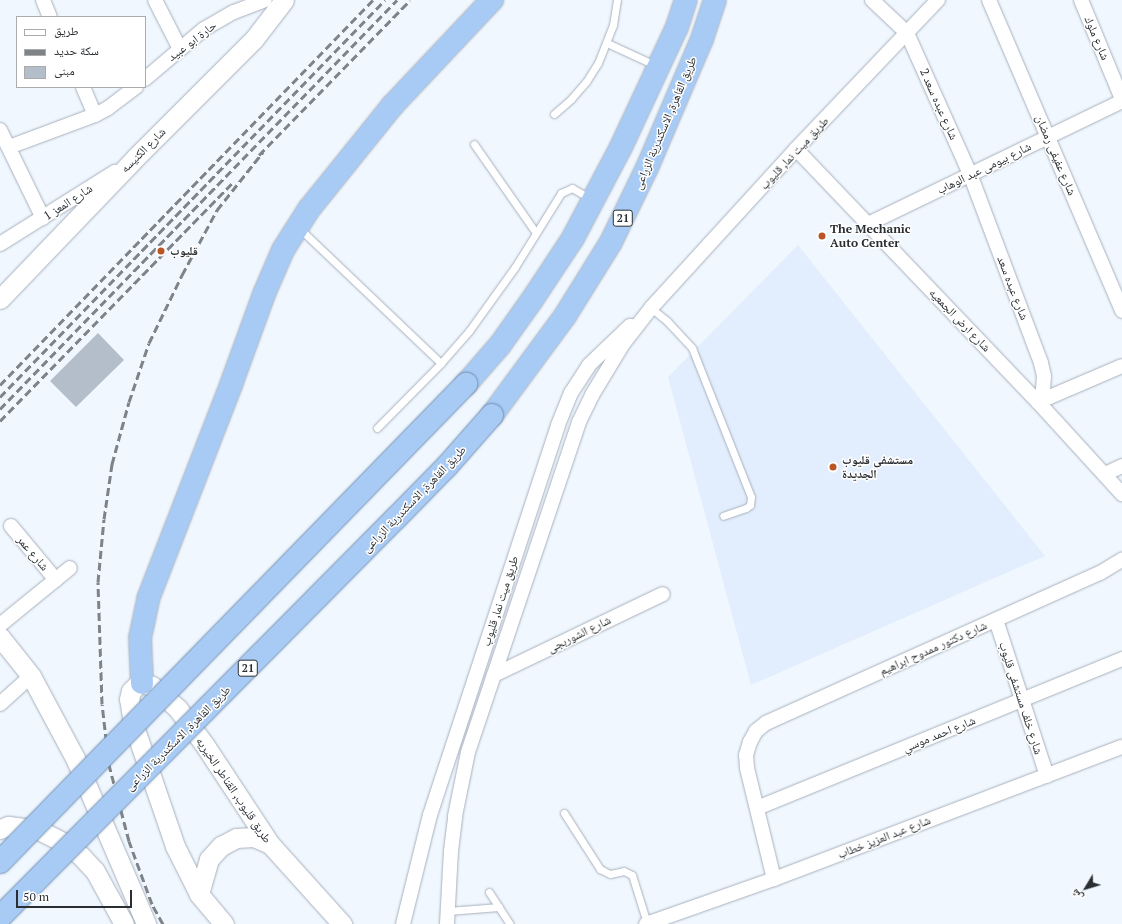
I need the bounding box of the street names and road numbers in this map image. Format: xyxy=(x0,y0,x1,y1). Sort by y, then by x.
street label: شارع ملوك xyxy=(1081,14,1113,62)
street label: حارة ابو عبيد xyxy=(165,18,219,64)
street label: طريق القاهرة, الاسكندرية الزراعى xyxy=(630,54,700,192)
street label: شارع عبده سعد 2 xyxy=(917,66,961,142)
street label: طريق ميت نما, قليوب xyxy=(756,113,832,193)
street label: شارع عفيفى رمضان xyxy=(1033,113,1079,197)
street label: شارع الكنيسه xyxy=(117,124,169,176)
street label: شارع بيومى عبد الوهاب xyxy=(934,139,1034,197)
street label: شارع المعز 1 xyxy=(41,181,95,223)
road number: 21 xyxy=(612,209,634,227)
street label: شارع عبده سعد xyxy=(994,254,1032,322)
street label: شارع ارض الجمعيه xyxy=(926,285,994,355)
street label: طريق القاهرة, الاسكندرية الزراعى xyxy=(359,442,469,556)
street label: شارع عمر xyxy=(14,532,52,574)
street label: طريق ميت نما, قليوب xyxy=(479,554,521,648)
street label: شارع الشوربجى xyxy=(545,612,613,656)
street label: شارع دكتور ممدوح ابراهيم xyxy=(877,618,989,678)
street label: شارع خلف مستشفى قليوب xyxy=(996,640,1046,756)
road number: 21 xyxy=(237,659,259,677)
street label: طريق القاهرة, الاسكندرية الزراعى xyxy=(122,682,234,794)
street label: شارع احمد موسي xyxy=(901,713,977,755)
street label: طريق قليوب, القناطر الخيريه xyxy=(193,734,275,846)
street label: شارع عبد العزيز خطاب xyxy=(835,813,933,861)

